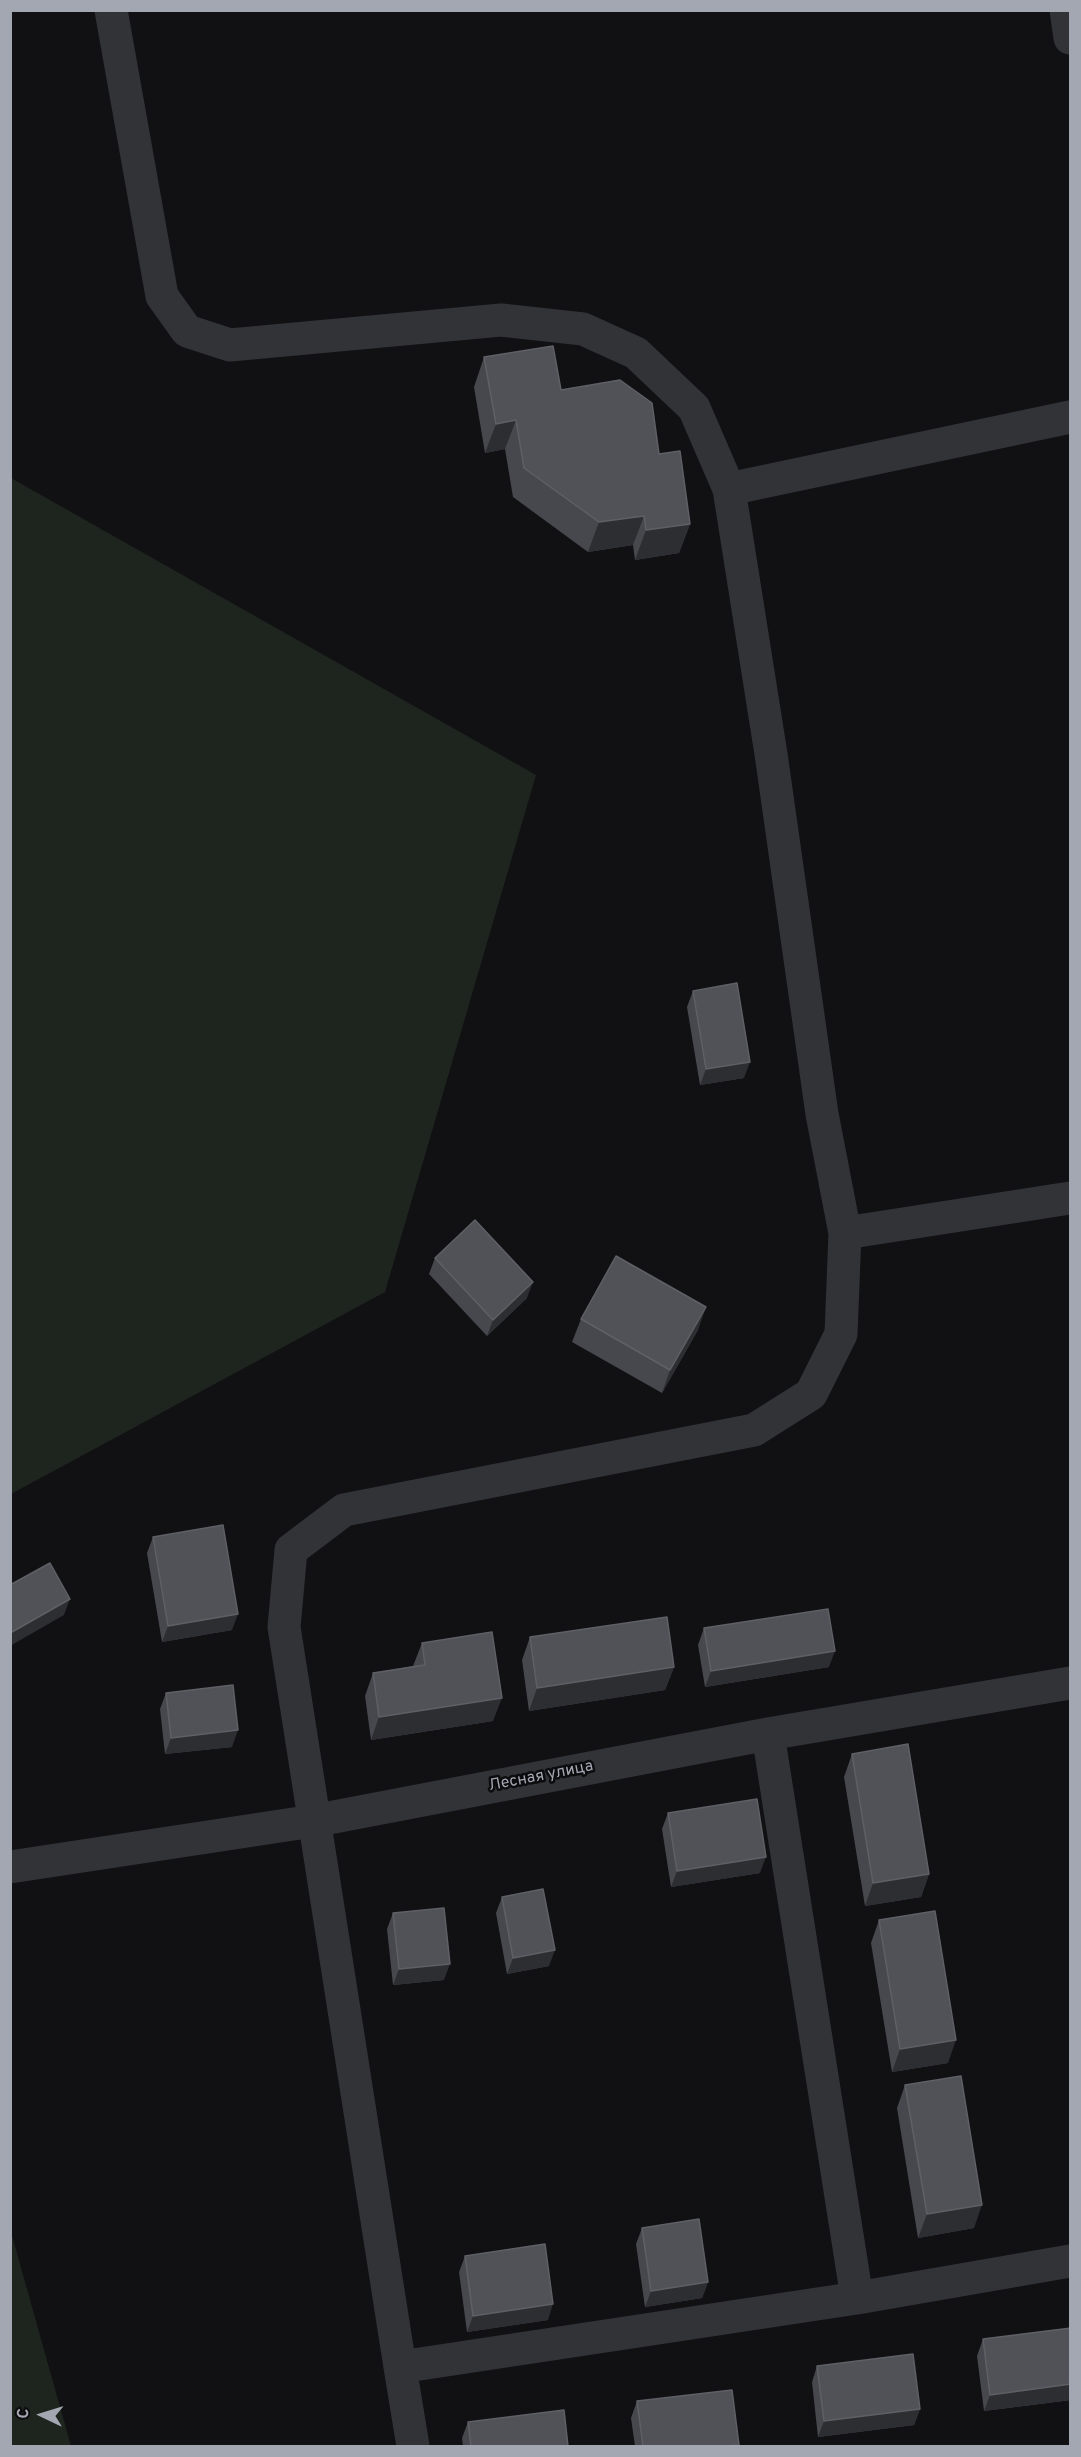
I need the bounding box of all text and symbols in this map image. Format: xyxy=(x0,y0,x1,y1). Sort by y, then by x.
street label: Лесная улица xyxy=(487,1757,595,1797)
north arrow xyxy=(12,2385,72,2445)
text: С xyxy=(14,2408,34,2420)

